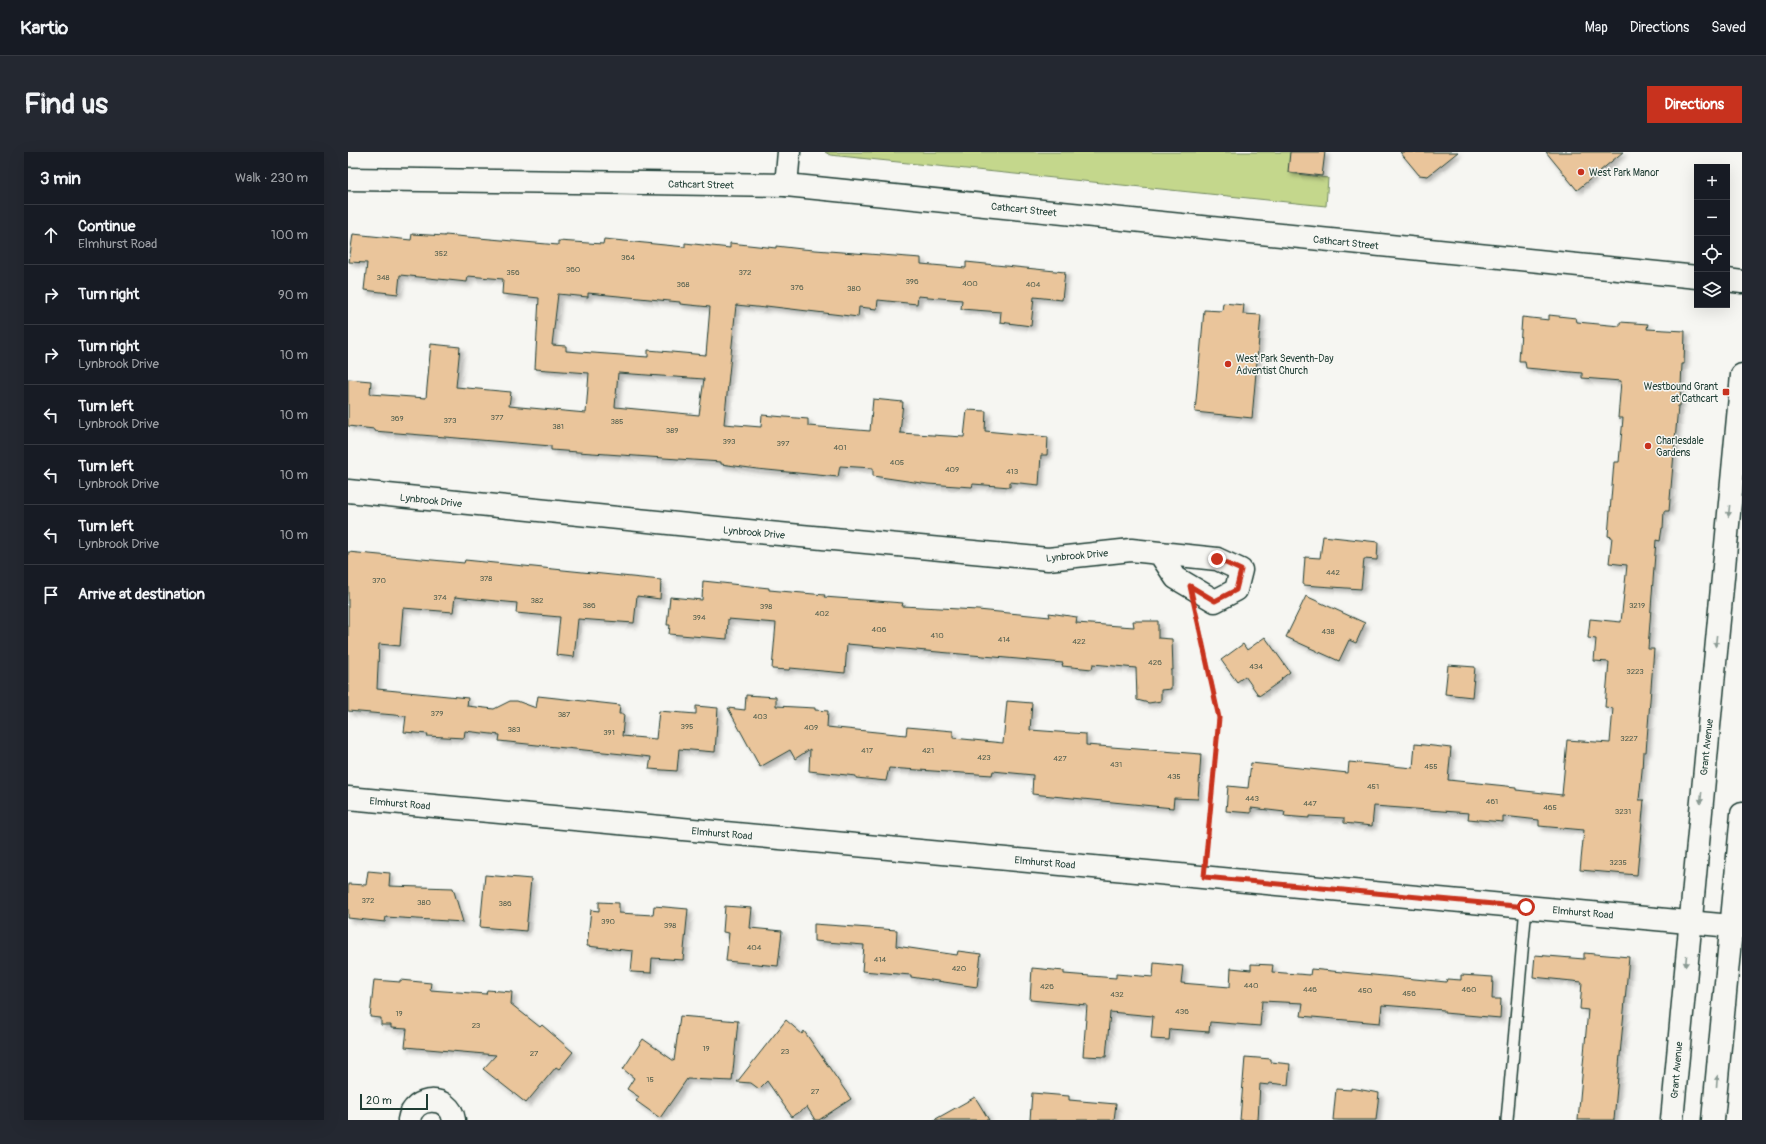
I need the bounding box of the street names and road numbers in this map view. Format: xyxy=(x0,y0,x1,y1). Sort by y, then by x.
street label: Cathcart Street xyxy=(668,178,735,192)
street label: Cathcart Street xyxy=(991,201,1058,220)
street label: Cathcart Street xyxy=(1313,234,1380,253)
street label: Lynbrook Drive xyxy=(399,492,463,510)
street label: Lynbrook Drive xyxy=(722,524,786,542)
street label: Lynbrook Drive xyxy=(1046,547,1109,565)
street label: Grant Avenue xyxy=(1698,718,1716,776)
street label: Elmhurst Road xyxy=(369,795,431,813)
street label: Elmhurst Road xyxy=(691,825,753,843)
street label: Elmhurst Road xyxy=(1014,854,1076,872)
street label: Elmhurst Road xyxy=(1552,904,1614,922)
street label: Grant Avenue xyxy=(1669,1041,1685,1099)

